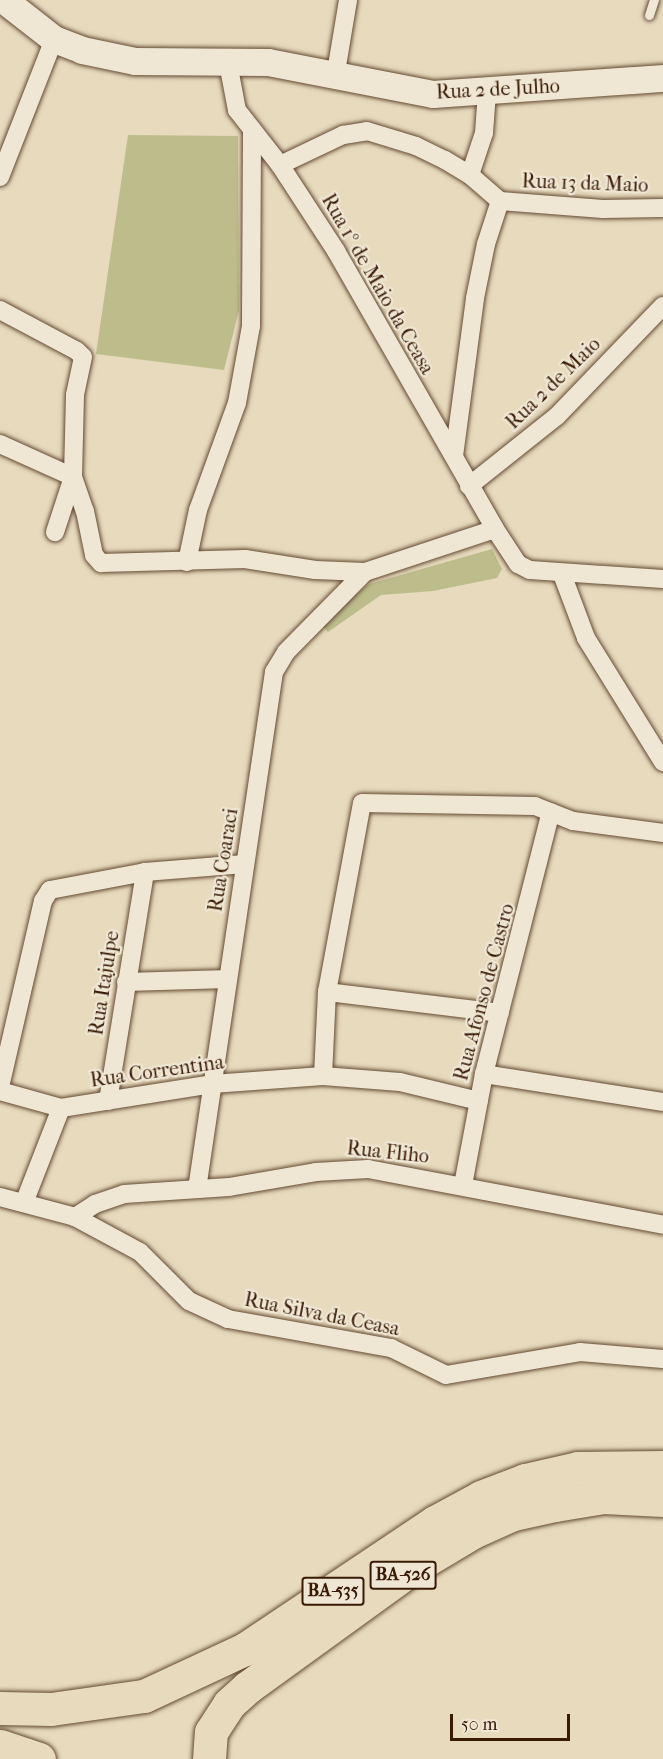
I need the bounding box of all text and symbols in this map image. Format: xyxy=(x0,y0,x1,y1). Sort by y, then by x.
street label: Rua 2 de Julho xyxy=(435,74,561,104)
street label: Rua 13 da Maio xyxy=(521,169,649,197)
street label: Rua 1º de Maio da Ceasa xyxy=(317,190,439,378)
street label: Rua 2 de Maio xyxy=(501,332,605,434)
street label: Rua Coaraci xyxy=(203,807,243,913)
street label: Rua Afonso de Castro xyxy=(449,901,519,1083)
street label: Rua Itajulpe xyxy=(84,929,124,1037)
street label: Rua Correntina xyxy=(89,1050,225,1092)
street label: Rua Fliho xyxy=(346,1136,430,1168)
street label: Rua Silva da Ceasa xyxy=(242,1287,402,1341)
road number: BA-526 xyxy=(368,1560,438,1590)
road number: BA-535 xyxy=(302,1576,364,1606)
scale bar xyxy=(453,1702,573,1740)
text: 50 m xyxy=(461,1714,497,1735)

